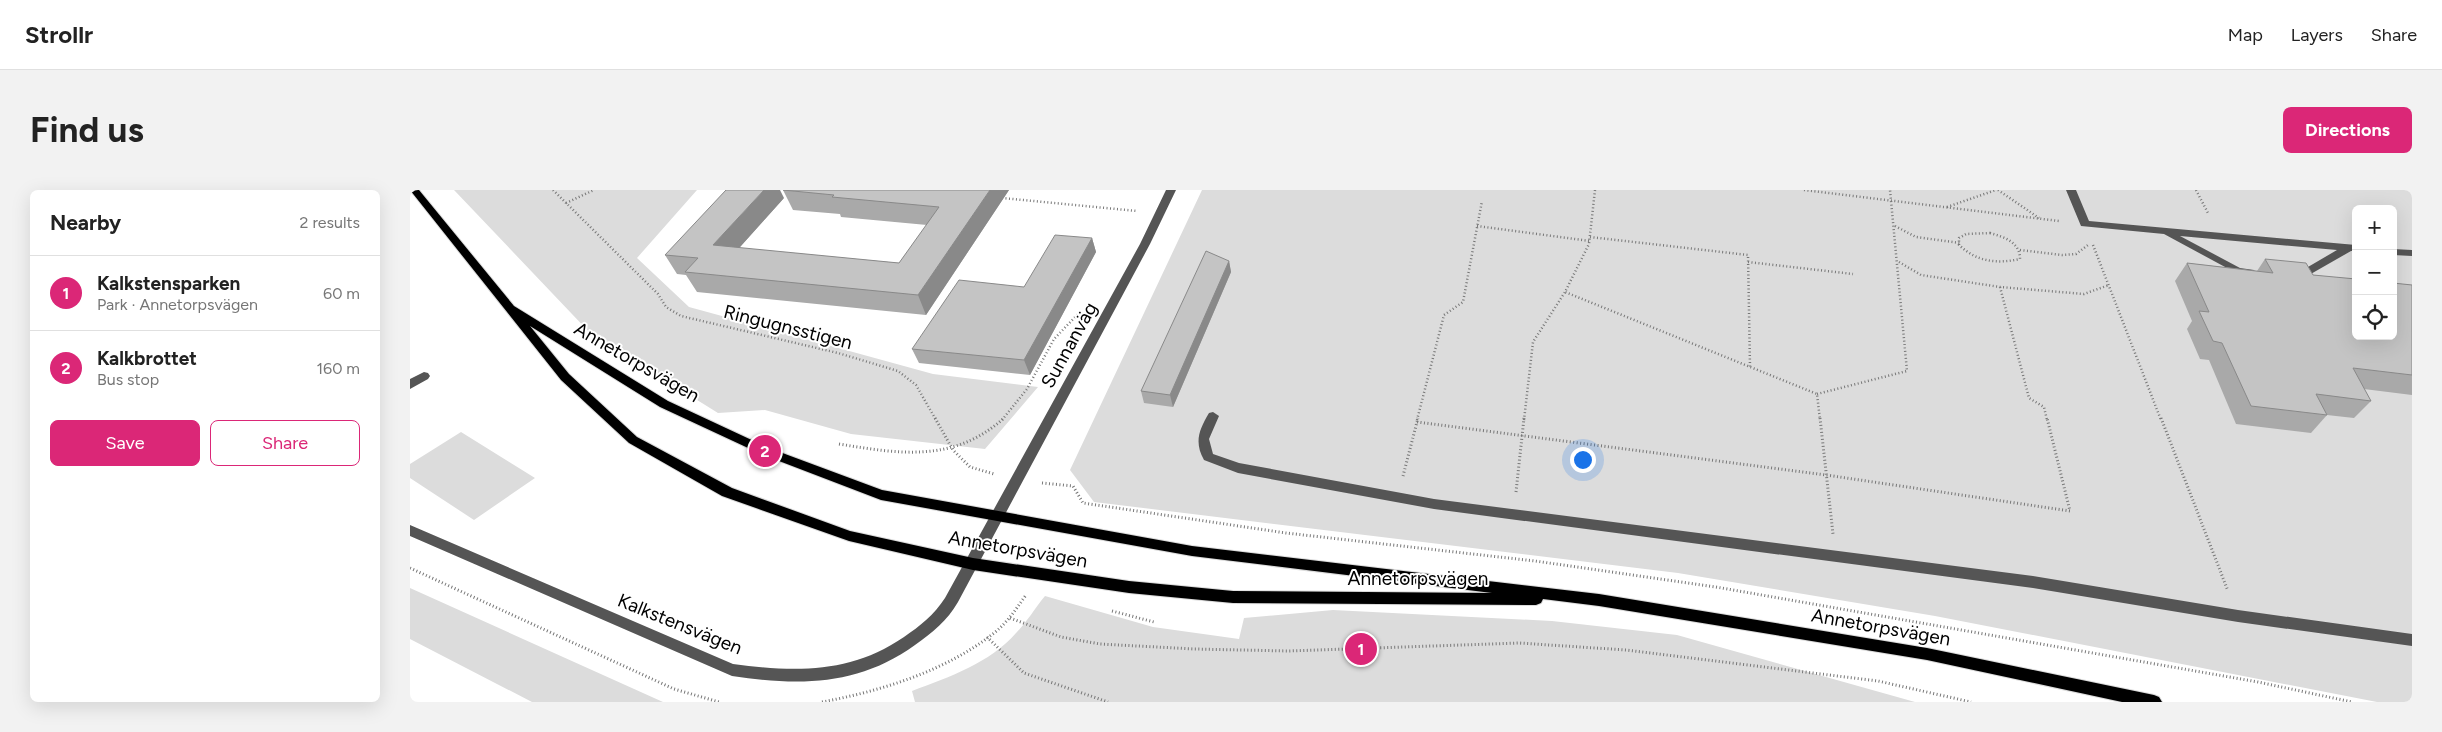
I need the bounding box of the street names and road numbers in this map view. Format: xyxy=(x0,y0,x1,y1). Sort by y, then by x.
street label: Sunnanväg xyxy=(1036,298,1102,392)
street label: Ringugnsstigen xyxy=(721,300,855,354)
street label: Annetorpsvägen xyxy=(570,317,704,407)
street label: Annetorpsvägen xyxy=(947,525,1089,573)
street label: Annetorpsvägen xyxy=(1348,567,1488,590)
street label: Kalkstensvägen xyxy=(614,589,746,659)
street label: Annetorpsvägen xyxy=(1810,603,1952,651)

